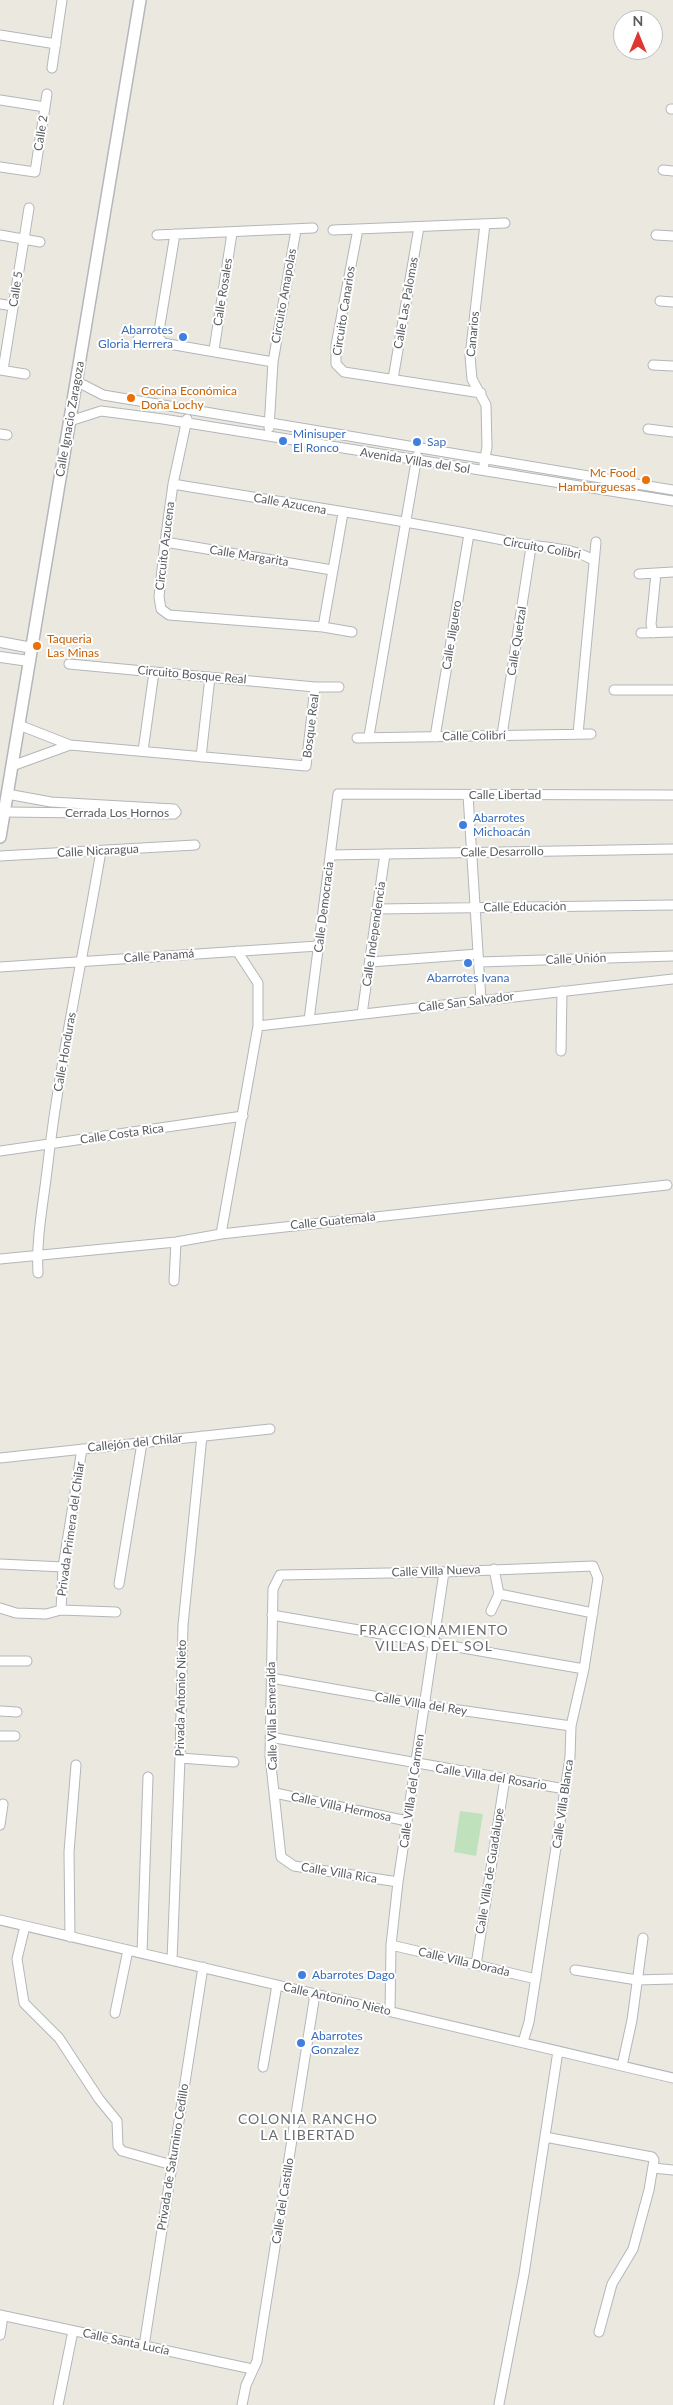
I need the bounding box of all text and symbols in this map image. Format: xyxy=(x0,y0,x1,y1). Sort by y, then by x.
north arrow xyxy=(613,10,663,60)
text: N xyxy=(633,12,643,29)
street label: Calle 2 xyxy=(31,114,51,152)
street label: Circuito Amapolas xyxy=(269,248,299,344)
street label: Calle Las Palomas xyxy=(391,256,421,350)
street label: Calle Rosales xyxy=(211,257,235,327)
street label: Circuito Canarios xyxy=(330,265,358,357)
street label: Calle 5 xyxy=(6,270,26,308)
street label: Canarios xyxy=(464,311,482,357)
place label: Abarrotes Gloria Herrera xyxy=(98,323,173,351)
marker: Abarrotes Gloria Herrera xyxy=(177,331,189,343)
street label: Calle Ignacio Zaragoza xyxy=(53,360,87,478)
place label: Cocina Económica Doña Lochy xyxy=(141,384,237,412)
marker: Cocina Económica Doña Lochy xyxy=(125,392,137,404)
place label: Minisuper El Ronco xyxy=(293,427,346,455)
marker: Minisuper El Ronco xyxy=(277,435,289,447)
place label: Sap xyxy=(427,435,446,449)
marker: Sap xyxy=(411,436,423,448)
street label: Avenida Villas del Sol xyxy=(359,445,471,477)
place label: Mc Food Hamburguesas xyxy=(558,466,636,494)
marker: Mc Food Hamburguesas xyxy=(640,474,652,486)
street label: Calle Azucena xyxy=(252,490,328,518)
street label: Circuito Azucena xyxy=(152,501,178,591)
street label: Circuito Colibri xyxy=(502,534,582,562)
street label: Calle Margarita xyxy=(208,543,290,569)
street label: Calle Jilguero xyxy=(439,599,465,671)
street label: Calle Quetzal xyxy=(504,605,530,677)
place label: Taqueria Las Minas xyxy=(47,632,99,660)
marker: Taqueria Las Minas xyxy=(31,640,43,652)
street label: Circuito Bosque Real xyxy=(137,663,247,687)
street label: Bosque Real xyxy=(300,693,322,759)
street label: Calle Colibrí xyxy=(442,728,506,744)
street label: Calle Libertad xyxy=(469,788,541,802)
street label: Cerrada Los Hornos xyxy=(65,806,169,820)
place label: Abarrotes Michoacán xyxy=(473,811,531,839)
marker: Abarrotes Michoacán xyxy=(457,819,469,831)
street label: Calle Nicaragua xyxy=(57,842,139,860)
street label: Calle Desarrollo xyxy=(460,844,544,860)
street label: Calle Democracia xyxy=(311,861,337,953)
street label: Calle Independencia xyxy=(359,880,389,988)
street label: Calle Educación xyxy=(483,899,567,915)
street label: Calle Panamá xyxy=(123,946,195,966)
street label: Calle Unión xyxy=(545,951,607,967)
marker: Abarrotes Ivana xyxy=(462,957,474,969)
place label: Abarrotes Ivana xyxy=(427,971,509,985)
street label: Calle San Salvador xyxy=(417,989,515,1015)
street label: Calle Honduras xyxy=(51,1011,79,1093)
street label: Calle Costa Rica xyxy=(79,1121,165,1147)
street label: Calle Guatemala xyxy=(290,1209,376,1233)
street label: Callejón del Chilar xyxy=(87,1431,183,1455)
street label: Privada Primera del Chilar xyxy=(54,1461,88,1597)
street label: Calle Villa Nueva xyxy=(391,1562,481,1580)
district label: FRACCIONAMIENTO VILLAS DEL SOL xyxy=(357,1622,511,1654)
street label: Privada Antonio Nieto xyxy=(173,1640,189,1756)
street label: Calle Villa Esmeralda xyxy=(264,1662,280,1770)
street label: Calle Villa del Rey xyxy=(374,1690,468,1718)
street label: Calle Villa del Carmen xyxy=(397,1733,427,1849)
street label: Calle Villa Blanca xyxy=(550,1759,576,1849)
street label: Calle Villa del Rosario xyxy=(434,1761,548,1793)
street label: Calle Villa Hermosa xyxy=(289,1789,393,1825)
street label: Calle Villa de Guadalupe xyxy=(473,1807,507,1935)
street label: Calle Villa Rica xyxy=(300,1860,378,1886)
street label: Calle Villa Dorada xyxy=(417,1944,511,1980)
place label: Abarrotes Dago xyxy=(312,1968,395,1982)
marker: Abarrotes Dago xyxy=(296,1969,308,1981)
street label: Calle Antonino Nieto xyxy=(282,1980,392,2018)
place label: Abarrotes Gonzalez xyxy=(311,2029,363,2057)
marker: Abarrotes Gonzalez xyxy=(295,2037,307,2049)
street label: Privada de Saturnino Cedillo xyxy=(154,2083,192,2231)
district label: COLONIA RANCHO LA LIBERTAD xyxy=(236,2111,380,2144)
street label: Calle del Castillo xyxy=(269,2157,297,2245)
street label: Calle Santa Lucía xyxy=(81,2326,171,2358)

